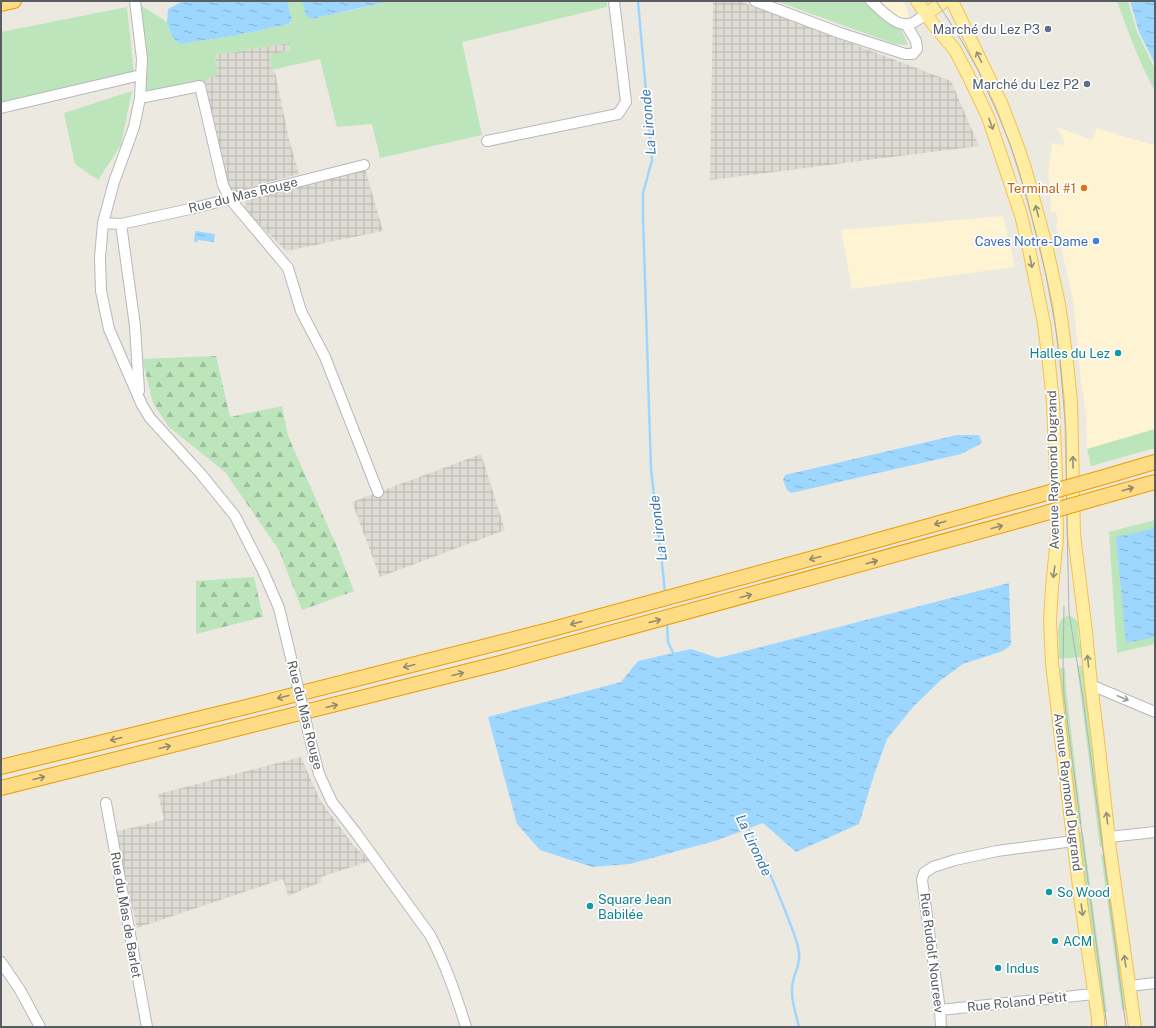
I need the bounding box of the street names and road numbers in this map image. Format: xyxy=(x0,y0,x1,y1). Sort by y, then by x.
street label: Rue du Mas Rouge xyxy=(187,174,299,216)
street label: Avenue Raymond Dugrand xyxy=(1044,390,1062,550)
street label: Rue du Mas Rouge xyxy=(284,659,326,771)
street label: Avenue Raymond Dugrand xyxy=(1051,712,1085,872)
street label: Rue du Mas de Barlet xyxy=(108,851,144,979)
street label: Rue Rudolf Noureev xyxy=(917,892,947,1014)
street label: Rue Roland Petit xyxy=(966,989,1068,1015)

